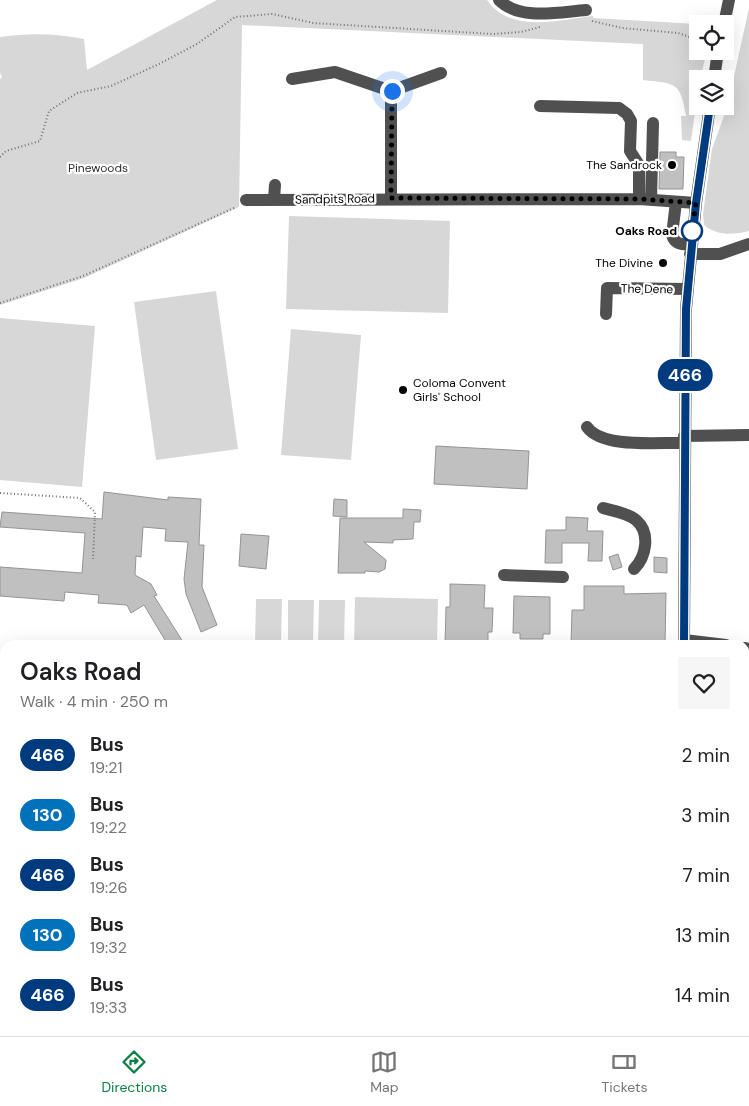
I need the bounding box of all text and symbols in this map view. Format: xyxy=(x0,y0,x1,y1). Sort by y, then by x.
map controls xyxy=(689,15,734,115)
button: locate xyxy=(689,15,734,60)
button: layers xyxy=(689,70,734,115)
your location xyxy=(380,79,405,104)
place label: The Sandrock xyxy=(586,157,662,173)
marker: The Sandrock xyxy=(666,159,678,171)
park label: Pinewoods xyxy=(68,160,128,176)
street label: Sandpits Road xyxy=(295,190,375,208)
marker: Oaks Road xyxy=(681,220,703,242)
place label: Oaks Road xyxy=(615,223,677,239)
place label: The Divine xyxy=(595,255,653,271)
marker: The Divine xyxy=(657,257,669,269)
street label: The Dene xyxy=(621,281,674,297)
line badge: 466 xyxy=(656,359,714,391)
text: 466 xyxy=(668,363,702,387)
place label: Coloma Convent Girls' School xyxy=(413,375,506,405)
marker: Coloma Convent Girls' School xyxy=(397,384,409,396)
text: Oaks Road xyxy=(20,656,142,687)
button: heart xyxy=(678,657,730,709)
text: Walk · 4 min · 250 m xyxy=(20,691,168,712)
text: Bus xyxy=(90,732,124,757)
text: 466 xyxy=(30,743,65,767)
text: 2 min xyxy=(682,743,730,768)
text: 19:21 xyxy=(90,757,122,778)
text: Bus xyxy=(90,792,124,817)
text: 130 xyxy=(32,803,63,827)
text: 3 min xyxy=(681,803,730,828)
text: 19:22 xyxy=(90,817,127,838)
text: Bus xyxy=(90,852,124,877)
text: 466 xyxy=(30,863,65,887)
text: 7 min xyxy=(682,863,730,888)
text: 19:26 xyxy=(90,877,128,898)
text: Bus xyxy=(90,912,124,937)
text: 130 xyxy=(32,923,63,947)
text: 13 min xyxy=(675,923,730,948)
text: 19:32 xyxy=(90,937,127,958)
text: Bus xyxy=(90,972,124,997)
text: 466 xyxy=(30,983,65,1007)
text: 14 min xyxy=(675,983,730,1008)
text: 19:33 xyxy=(90,997,127,1018)
tab: Directions xyxy=(101,1048,167,1096)
tab: Map xyxy=(370,1048,399,1096)
tab: Tickets xyxy=(601,1048,647,1096)

